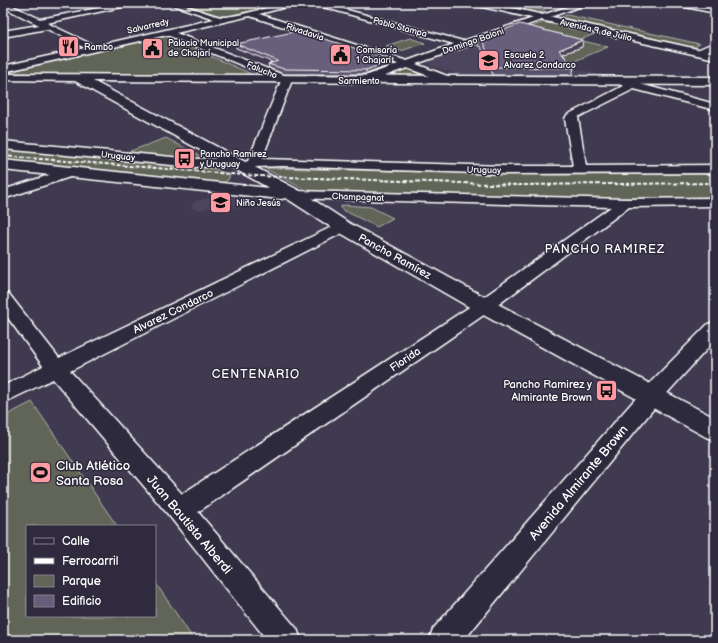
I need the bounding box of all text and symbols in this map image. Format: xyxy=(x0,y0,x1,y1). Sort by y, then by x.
street label: Pablo Stampa xyxy=(372,15,428,40)
street label: Salvarredy xyxy=(126,16,171,37)
street label: Avenida 9 de Julio xyxy=(559,17,633,44)
street label: Rivadavia xyxy=(284,21,325,44)
street label: Domingo Baloni xyxy=(441,26,505,57)
restaurant icon: Rambo xyxy=(56,34,82,60)
public building icon: Palacio Municipal de Chajarí xyxy=(140,35,166,61)
place label: Palacio Municipal de Chajarí xyxy=(168,38,239,59)
place label: Rambo xyxy=(84,42,113,53)
public building icon: Comisaría 1 Chajarí xyxy=(328,42,354,68)
place label: Comisaría 1 Chajarí xyxy=(356,45,397,66)
school or university icon: Escuela 2 Alvarez Condarco xyxy=(475,47,501,73)
place label: Escuela 2 Alvarez Condarco xyxy=(504,50,576,71)
street label: Falucho xyxy=(245,59,279,82)
street label: Sarmiento xyxy=(338,76,380,87)
bus stop icon: Pancho Ramirez y Uruguay xyxy=(172,146,198,172)
street label: Uruguay xyxy=(100,149,136,164)
place label: Pancho Ramirez y Uruguay xyxy=(199,149,267,170)
street label: Uruguay xyxy=(467,165,502,176)
school or university icon: Niño Jesús xyxy=(208,190,234,216)
street label: Champagnat xyxy=(332,191,385,204)
place label: Niño Jesús xyxy=(236,198,281,209)
street label: Pancho Ramírez xyxy=(356,231,434,282)
district label: PANCHO RAMIREZ xyxy=(545,242,665,257)
street label: Alvarez Condarco xyxy=(131,286,215,337)
street label: Florida xyxy=(387,344,423,374)
district label: CENTENARIO xyxy=(212,367,300,382)
bus stop icon: Pancho Ramirez y Almirante Brown xyxy=(594,377,620,403)
place label: Pancho Ramirez y Almirante Brown xyxy=(503,378,592,404)
street label: Avenida Almirante Brown xyxy=(526,422,632,543)
place label: Club Atlético Santa Rosa xyxy=(56,458,130,489)
sports icon: Club Atlético Santa Rosa xyxy=(28,459,54,485)
street label: Juan Bautista Alberdi xyxy=(143,472,235,577)
legend xyxy=(26,525,156,617)
text: Calle xyxy=(62,534,90,549)
text: Ferrocarril xyxy=(62,554,118,569)
text: Parque xyxy=(62,574,101,589)
text: Edificio xyxy=(62,594,102,609)

